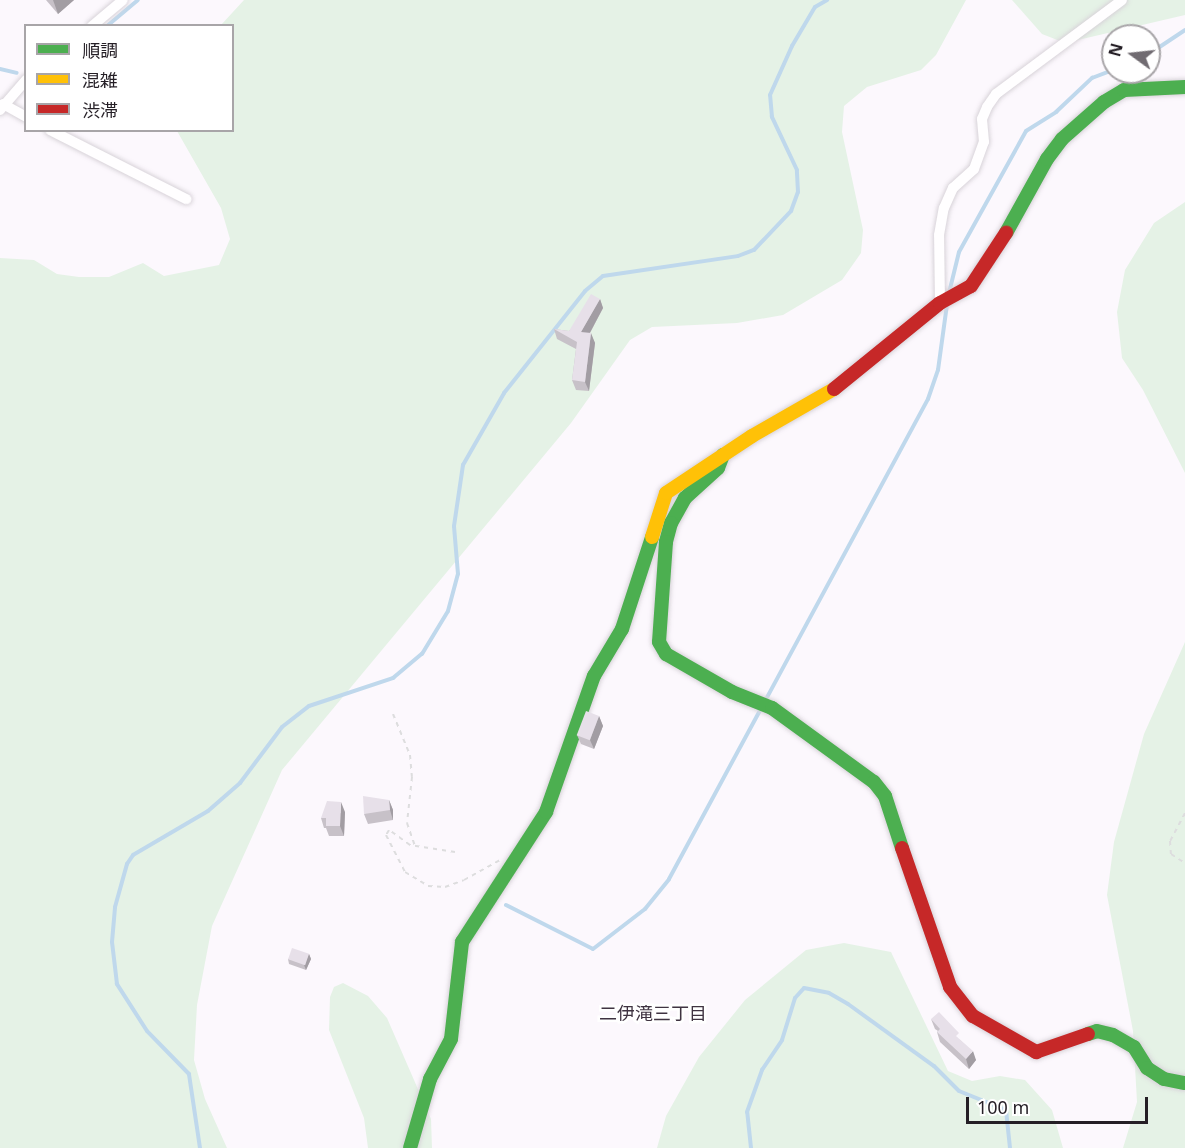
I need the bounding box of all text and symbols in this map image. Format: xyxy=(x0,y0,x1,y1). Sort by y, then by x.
legend xyxy=(24,24,234,132)
north arrow xyxy=(1101,24,1161,84)
text: 順調 xyxy=(82,38,118,62)
text: N xyxy=(1103,41,1128,59)
text: 混雑 xyxy=(82,68,118,92)
text: 渋滞 xyxy=(82,98,118,122)
district label: 二伊滝三丁目 xyxy=(599,1002,707,1024)
scale bar xyxy=(969,1085,1150,1123)
text: 100 m xyxy=(977,1095,1029,1119)

